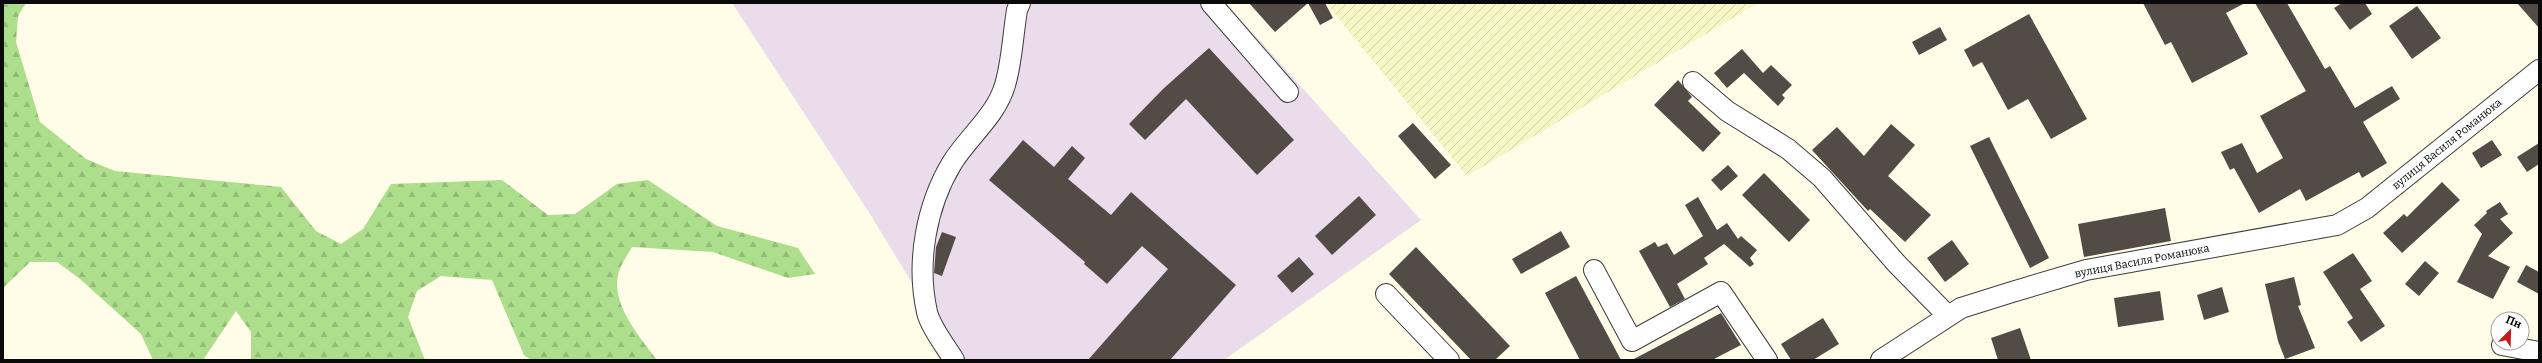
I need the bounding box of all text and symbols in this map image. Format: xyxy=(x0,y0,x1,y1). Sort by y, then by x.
street label: вулиця Василя Романюка xyxy=(2390,96,2504,192)
street label: вулиця Василя Романюка xyxy=(2074,242,2210,280)
north arrow xyxy=(2490,311,2530,351)
text: Пн xyxy=(2504,313,2524,332)

